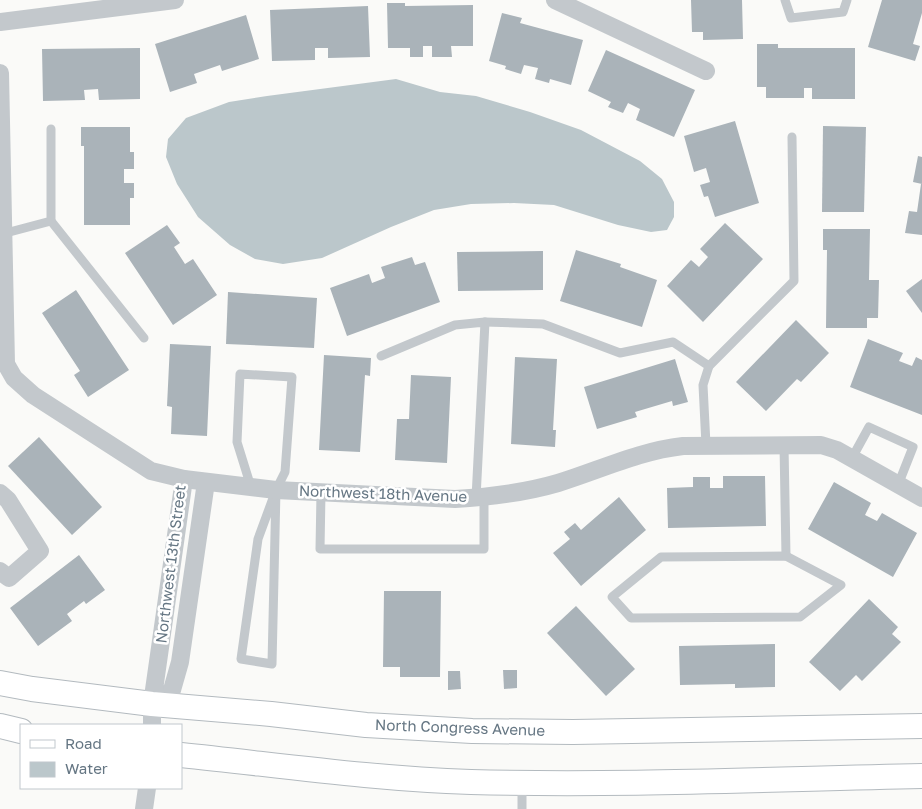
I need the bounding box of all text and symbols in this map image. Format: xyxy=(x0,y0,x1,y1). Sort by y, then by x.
street label: Northwest 18th Avenue xyxy=(299,481,468,505)
street label: Northwest 13th Street xyxy=(151,484,189,644)
street label: North Congress Avenue xyxy=(375,715,546,739)
legend xyxy=(20,724,182,789)
text: Road xyxy=(65,734,102,752)
text: Water xyxy=(65,759,108,777)

